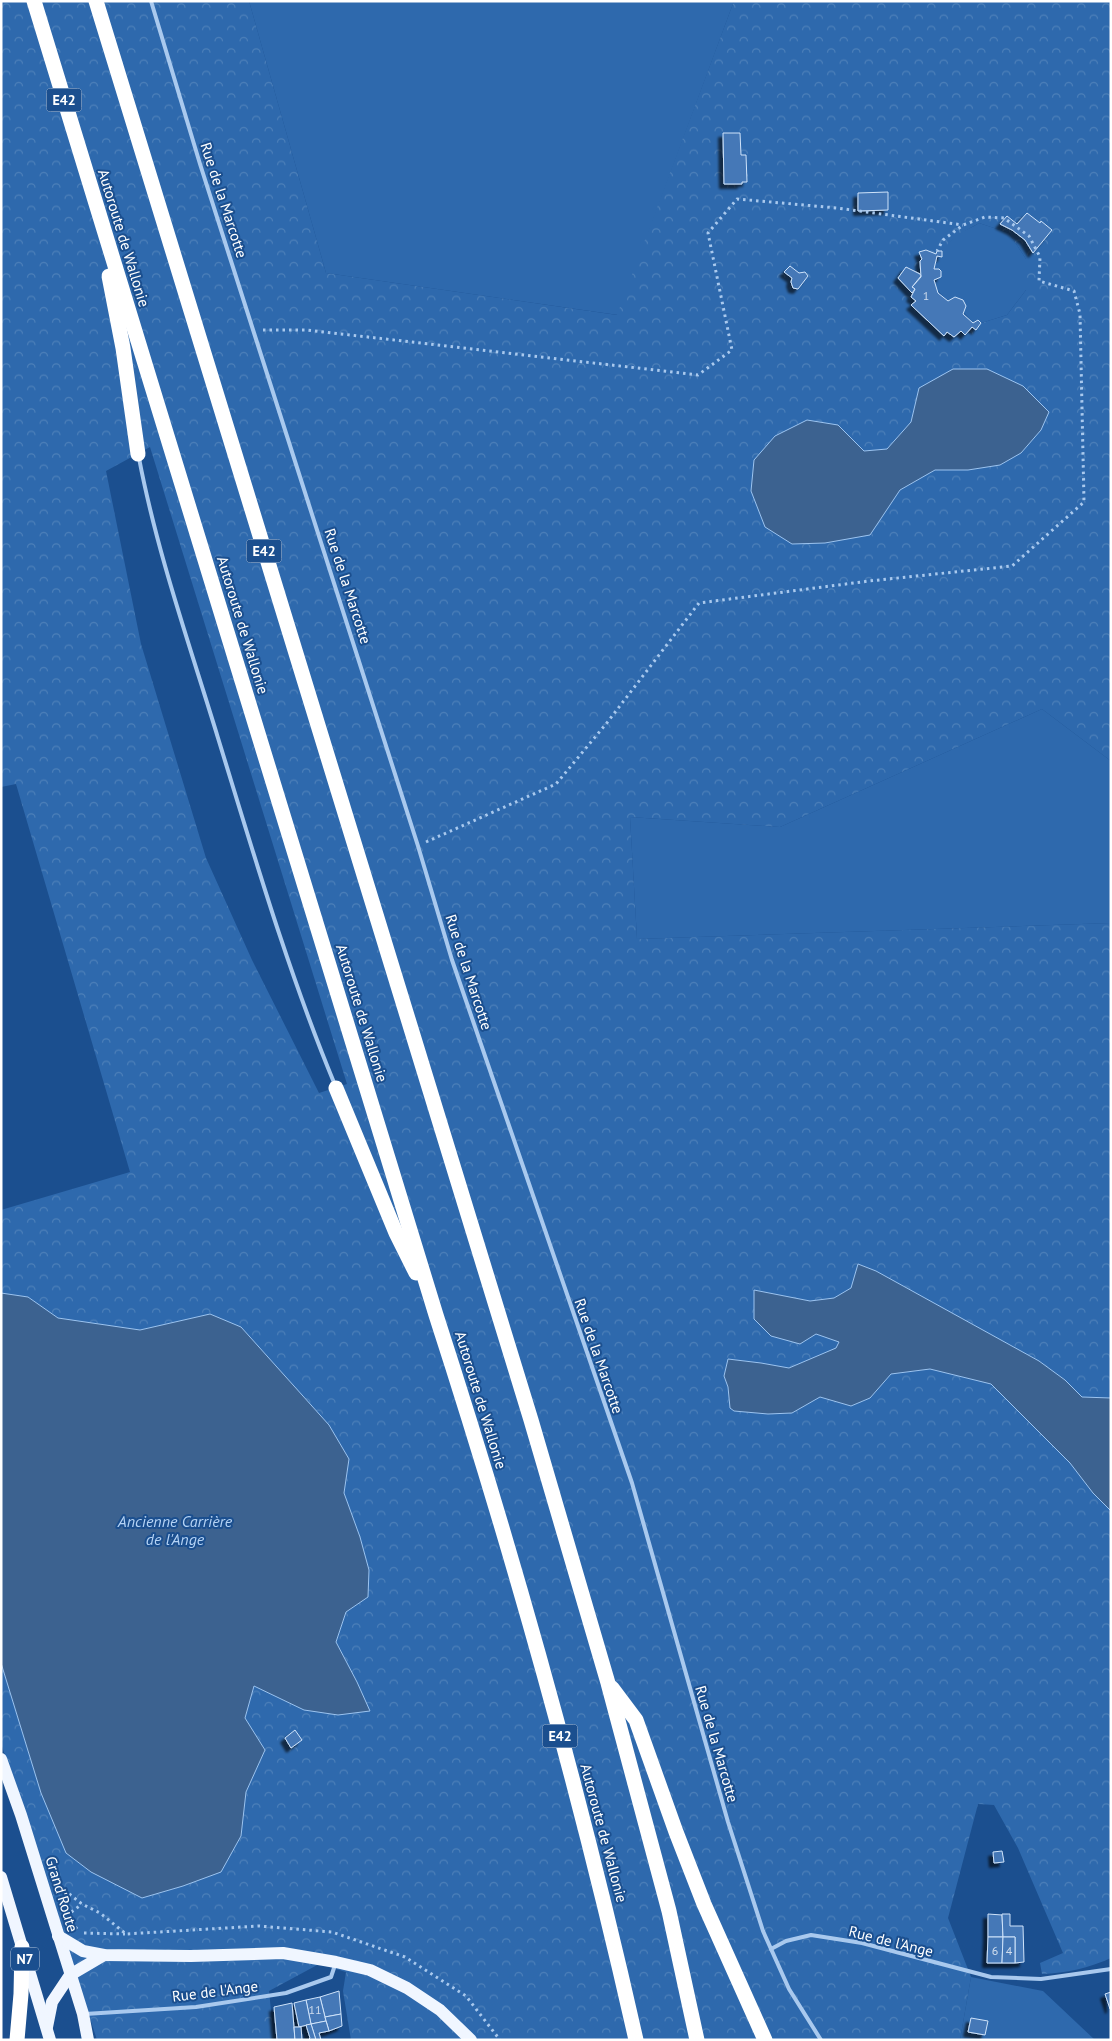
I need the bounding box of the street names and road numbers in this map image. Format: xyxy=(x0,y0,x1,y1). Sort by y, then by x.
road number: E42 xyxy=(46,88,82,112)
street label: Rue de la Marcotte xyxy=(196,140,252,260)
street label: Autoroute de Wallonie xyxy=(94,167,154,309)
street label: Rue de la Marcotte xyxy=(320,526,376,646)
road number: E42 xyxy=(246,540,282,562)
street label: Autoroute de Wallonie xyxy=(213,554,273,696)
street label: Rue de la Marcotte xyxy=(441,912,497,1032)
street label: Autoroute de Wallonie xyxy=(332,942,392,1084)
street label: Rue de la Marcotte xyxy=(570,1296,628,1416)
street label: Autoroute de Wallonie xyxy=(451,1329,511,1471)
street label: Rue de la Marcotte xyxy=(691,1683,743,1805)
road number: E42 xyxy=(542,1724,578,1748)
street label: Autoroute de Wallonie xyxy=(576,1762,632,1904)
street label: Grand'Route xyxy=(41,1854,83,1934)
street label: Rue de l'Ange xyxy=(847,1921,935,1961)
road number: N7 xyxy=(11,1948,39,1970)
street label: Rue de l'Ange xyxy=(171,1976,259,2006)

